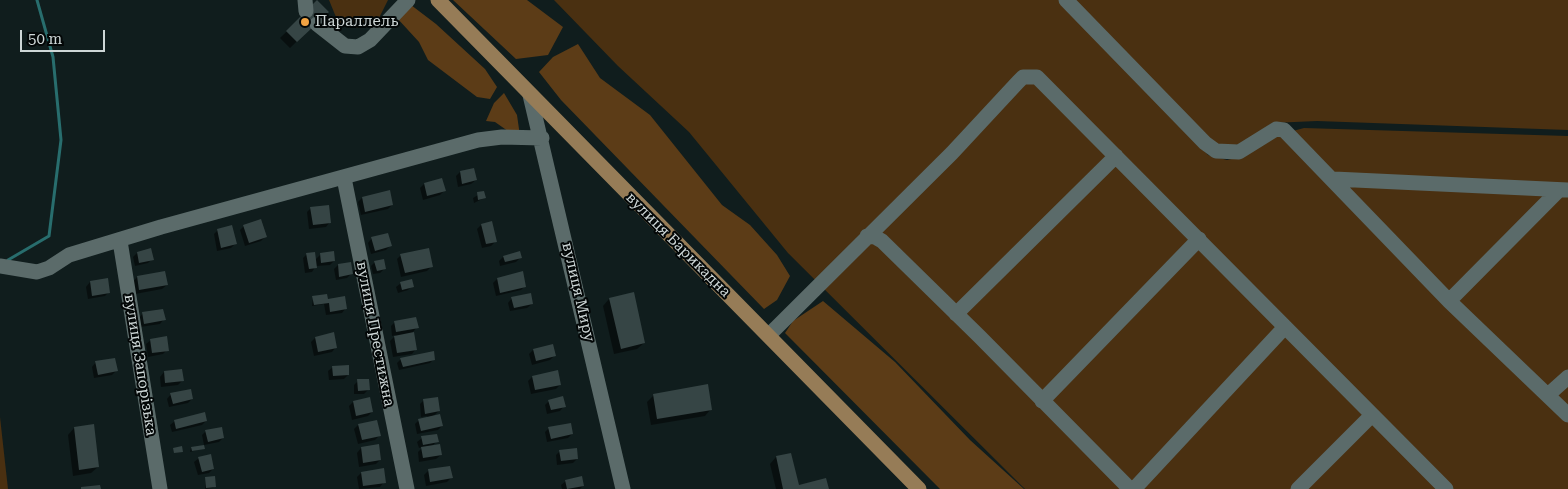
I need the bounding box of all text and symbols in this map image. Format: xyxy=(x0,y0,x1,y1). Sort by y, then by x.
place label: Параллель xyxy=(315,13,398,31)
marker: Параллель xyxy=(299,16,311,28)
scale bar xyxy=(22,20,108,52)
text: 50 m xyxy=(28,30,62,48)
street label: вулиця Барикадна xyxy=(622,189,734,301)
street label: вулиця Миру xyxy=(558,241,598,343)
street label: вулиця Престижна xyxy=(352,260,398,408)
street label: вулиця Запорізька xyxy=(120,293,160,437)

